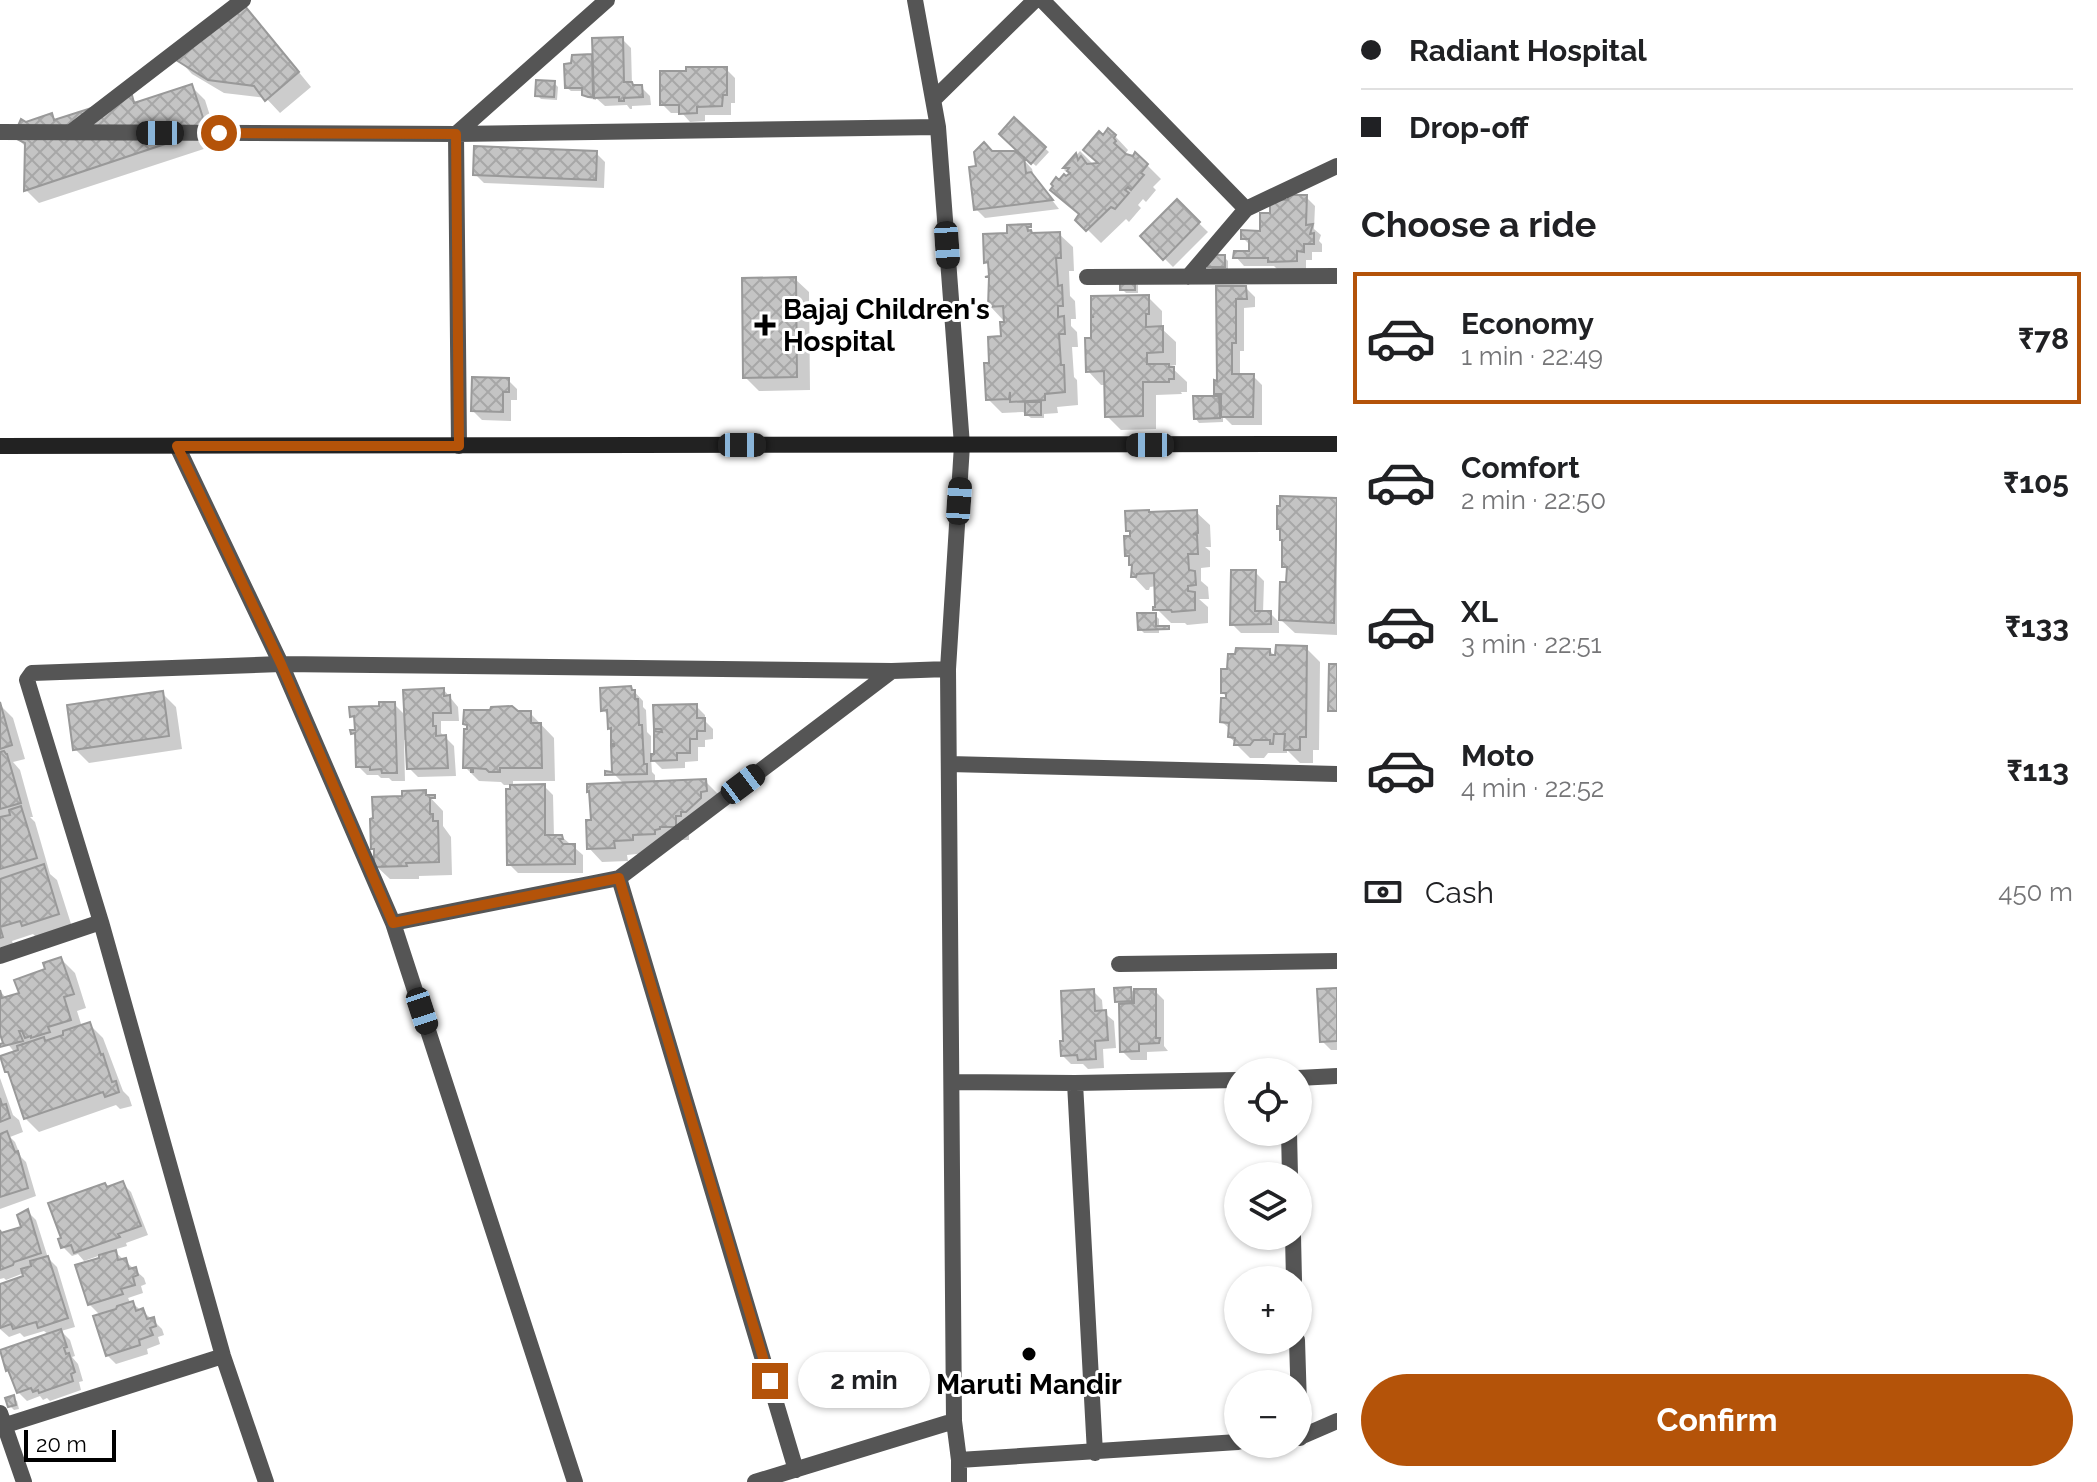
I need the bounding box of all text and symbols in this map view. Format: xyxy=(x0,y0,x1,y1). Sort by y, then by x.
text: Radiant Hospital xyxy=(1409,33,1647,68)
text: Drop-off xyxy=(1409,110,1529,145)
route start xyxy=(201,115,237,151)
car xyxy=(136,121,184,145)
text: Choose a ride xyxy=(1361,203,1596,245)
car xyxy=(933,220,961,270)
place label: Bajaj Children's Hospital xyxy=(783,293,990,358)
icon: car xyxy=(1365,302,1437,374)
text: Economy xyxy=(1461,306,1594,341)
marker: Bajaj Children's Hospital xyxy=(754,314,776,336)
text: ₹78 xyxy=(2018,321,2069,356)
text: 1 min · 22:49 xyxy=(1461,341,1603,371)
car xyxy=(718,433,766,457)
car xyxy=(1126,433,1174,457)
icon: car xyxy=(1365,446,1437,518)
text: Comfort xyxy=(1461,450,1580,485)
text: ₹105 xyxy=(2003,465,2069,500)
car xyxy=(945,476,973,526)
text: 2 min · 22:50 xyxy=(1461,485,1606,515)
icon: car xyxy=(1365,590,1437,662)
text: XL xyxy=(1461,594,1498,629)
text: ₹133 xyxy=(2005,609,2069,644)
text: 3 min · 22:51 xyxy=(1461,629,1602,659)
icon: car xyxy=(1365,734,1437,806)
text: Moto xyxy=(1461,738,1534,773)
text: ₹113 xyxy=(2007,753,2069,788)
car xyxy=(717,760,769,808)
text: 4 min · 22:52 xyxy=(1461,773,1604,803)
icon: cash xyxy=(1361,870,1405,914)
text: Cash xyxy=(1425,875,1494,910)
text: 450 m xyxy=(1998,877,2073,907)
car xyxy=(403,984,441,1038)
map controls xyxy=(1224,1058,1312,1458)
button: locate xyxy=(1224,1058,1312,1146)
button: layers xyxy=(1224,1162,1312,1250)
button: + xyxy=(1224,1266,1312,1354)
marker: Maruti Mandir xyxy=(1020,1345,1038,1363)
callout: 2 min xyxy=(798,1353,930,1409)
route end xyxy=(752,1363,788,1399)
text: 2 min xyxy=(830,1365,898,1395)
place label: Maruti Mandir xyxy=(936,1368,1122,1401)
button: − xyxy=(1224,1370,1312,1458)
button: Confirm xyxy=(1361,1374,2073,1466)
scale bar xyxy=(24,1426,116,1462)
text: 20 m xyxy=(36,1431,87,1457)

